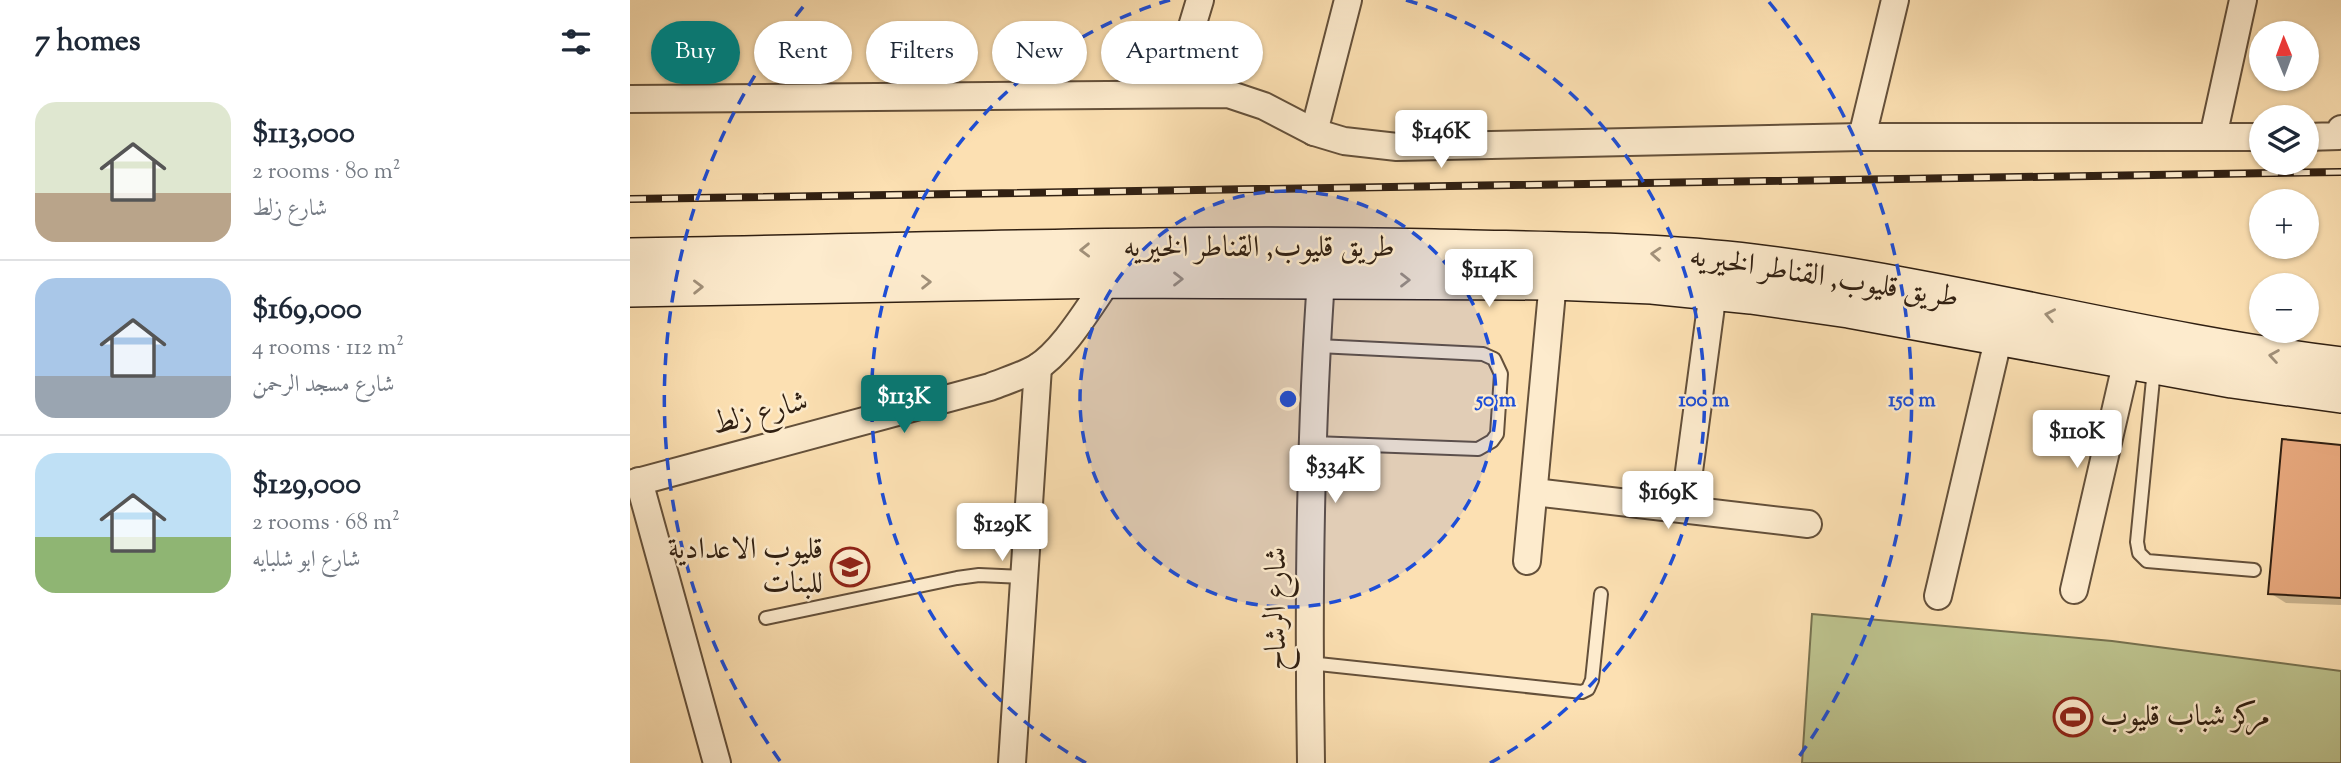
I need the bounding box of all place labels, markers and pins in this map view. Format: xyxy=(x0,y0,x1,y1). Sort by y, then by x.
pin: $146K xyxy=(1392,110,1490,170)
pin: $114K xyxy=(1440,250,1538,309)
pin: $113K xyxy=(855,376,953,435)
centre of rings xyxy=(1276,387,1300,411)
pin: $110K xyxy=(2028,410,2126,470)
pin: $334K xyxy=(1286,446,1384,505)
pin: $169K xyxy=(1619,472,1717,531)
pin: $129K xyxy=(953,504,1051,563)
place label: قليوب الاعدادية للبنات xyxy=(668,529,823,606)
school or university icon: قليوب الاعدادية للبنات xyxy=(829,546,871,588)
sports icon: مركز شباب قليوب xyxy=(2052,696,2094,738)
place label: مركز شباب قليوب xyxy=(2100,696,2270,739)

